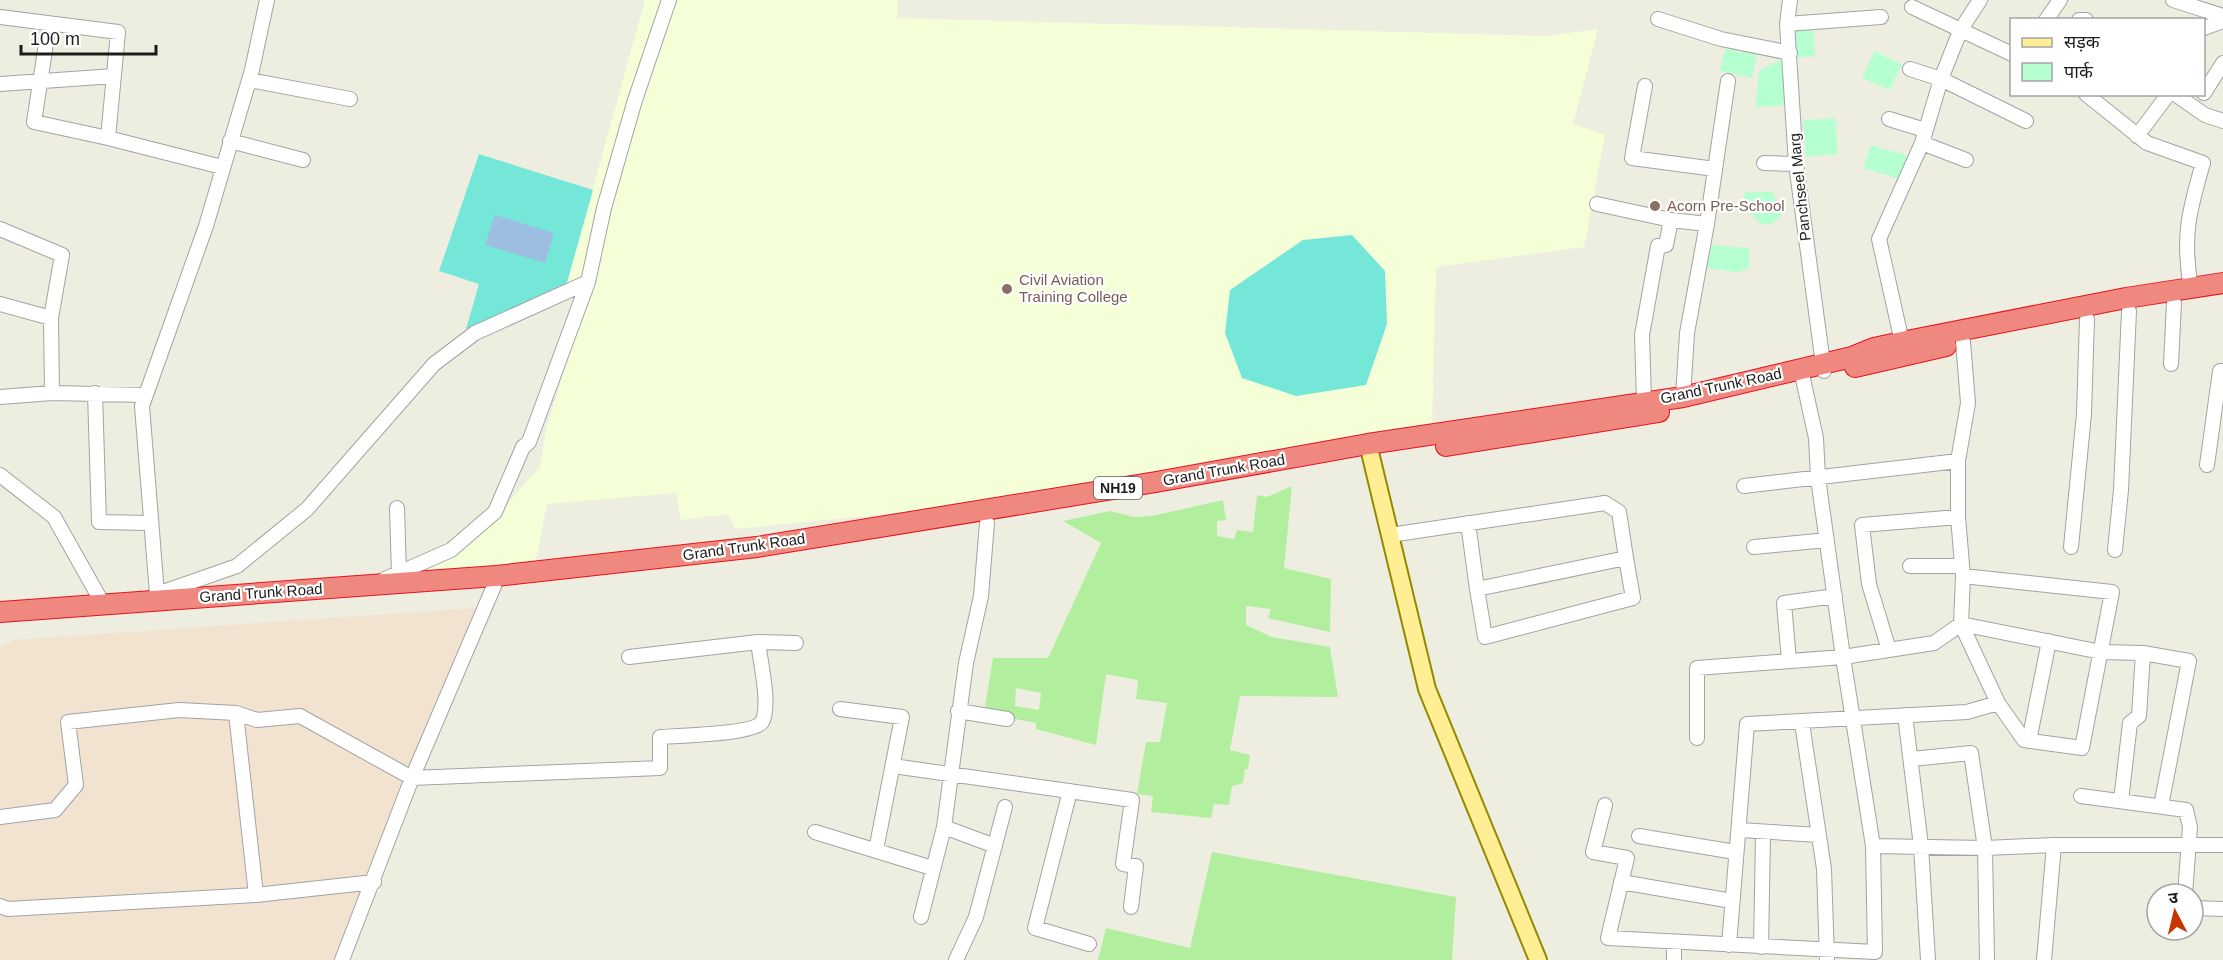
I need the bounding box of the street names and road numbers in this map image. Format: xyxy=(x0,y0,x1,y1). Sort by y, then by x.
street label: Panchseel Marg xyxy=(1785,132,1814,242)
street label: Grand Trunk Road xyxy=(1659,364,1783,407)
street label: Grand Trunk Road xyxy=(1162,450,1286,489)
road number: NH19 xyxy=(1094,477,1142,499)
street label: Grand Trunk Road xyxy=(682,530,806,564)
street label: Grand Trunk Road xyxy=(199,580,323,605)

